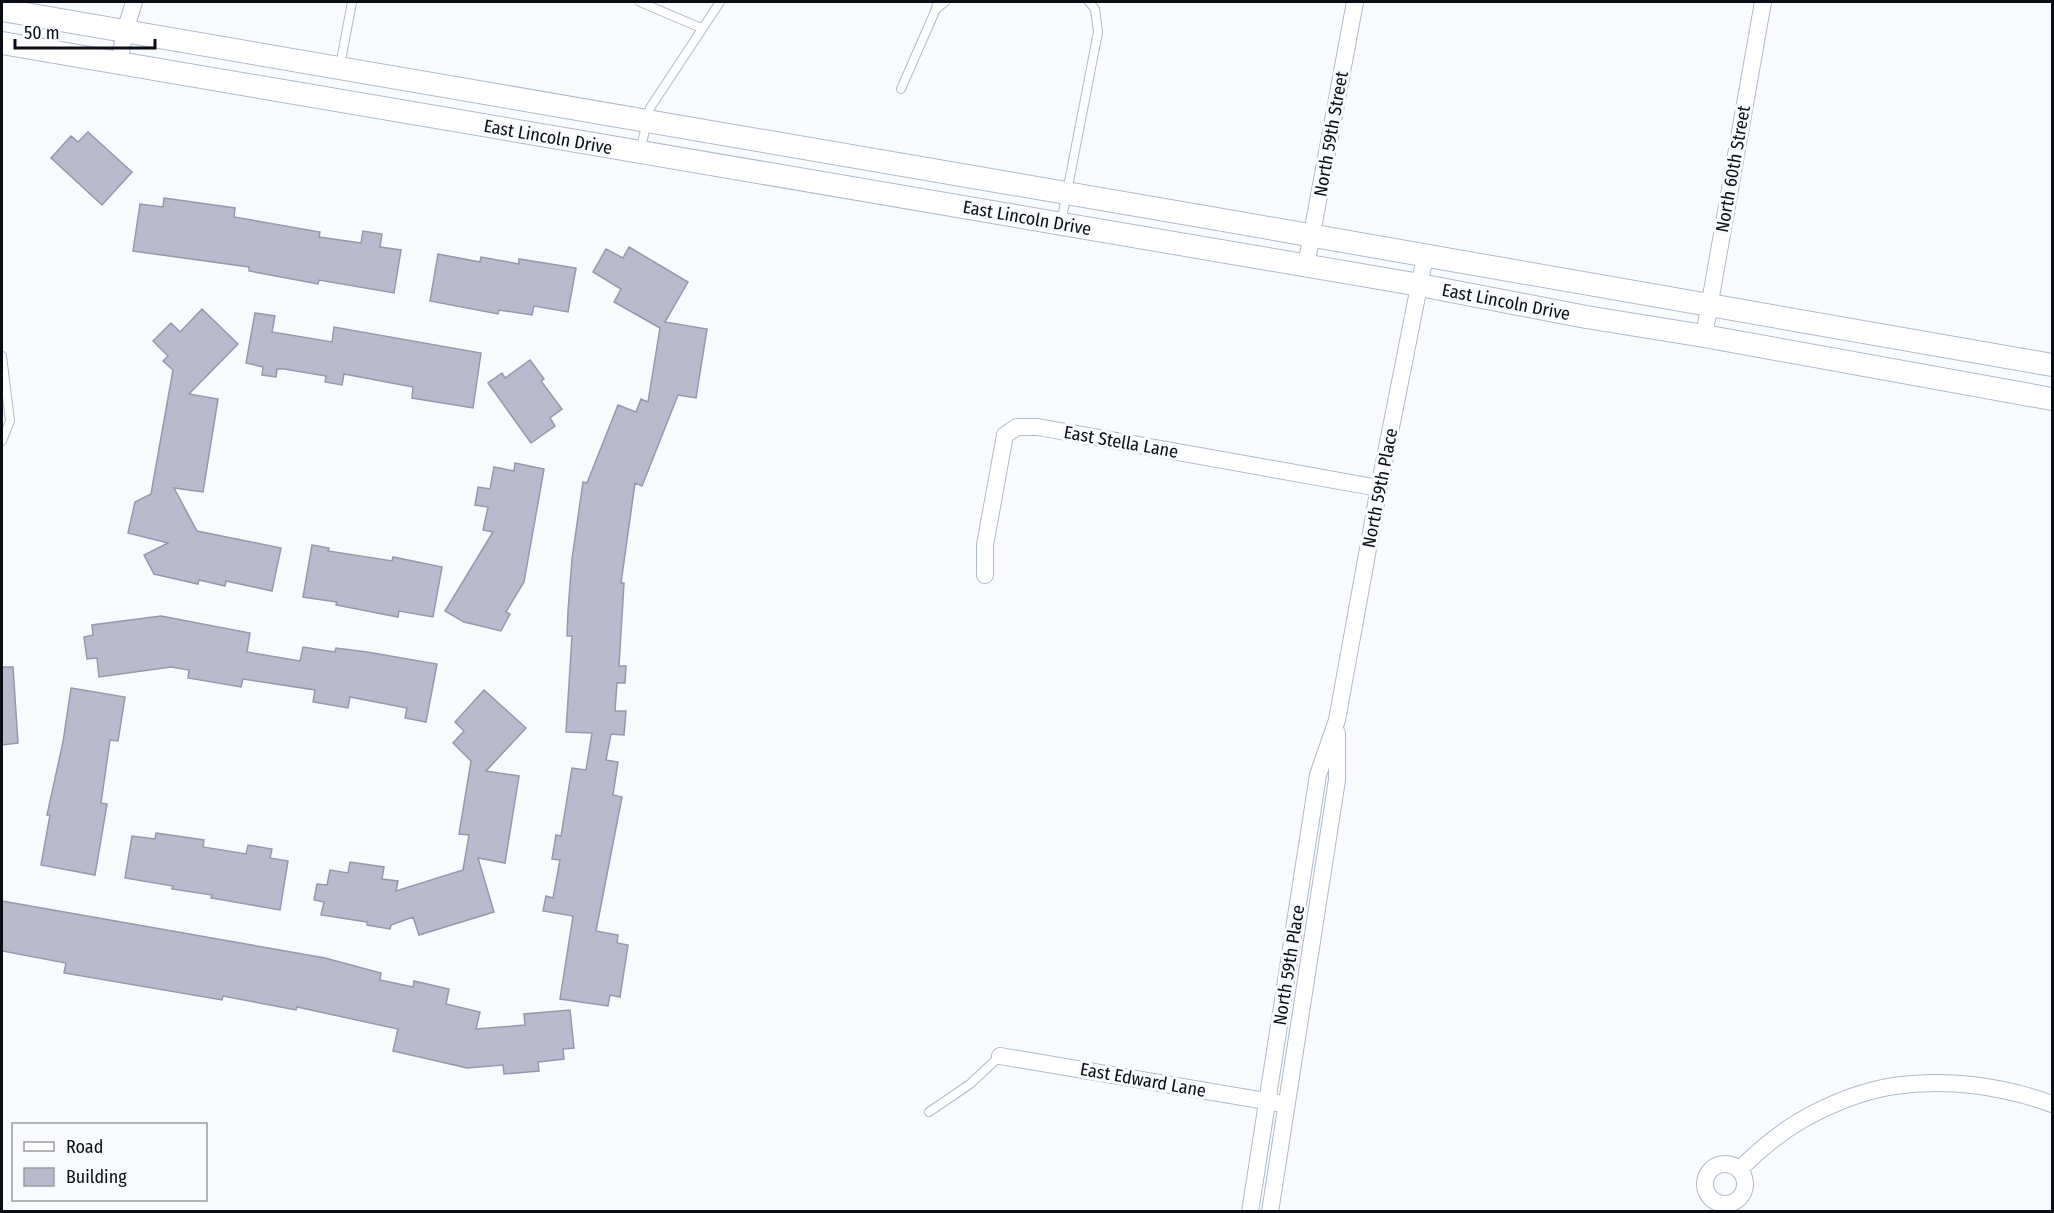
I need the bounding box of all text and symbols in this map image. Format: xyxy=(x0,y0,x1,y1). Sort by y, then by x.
scale bar xyxy=(15,12,154,50)
text: 50 m xyxy=(24,22,60,44)
street label: North 59th Street xyxy=(1309,70,1353,198)
street label: North 60th Street xyxy=(1711,104,1755,234)
street label: East Lincoln Drive xyxy=(482,115,614,159)
street label: East Lincoln Drive xyxy=(961,196,1093,240)
street label: East Lincoln Drive xyxy=(1440,279,1572,325)
street label: East Stella Lane xyxy=(1062,421,1180,463)
street label: North 59th Place xyxy=(1358,426,1402,550)
street label: North 59th Place xyxy=(1269,903,1309,1027)
street label: East Edward Lane xyxy=(1078,1058,1208,1102)
legend xyxy=(12,1123,207,1201)
text: Road xyxy=(66,1136,103,1158)
text: Building xyxy=(66,1166,127,1188)

